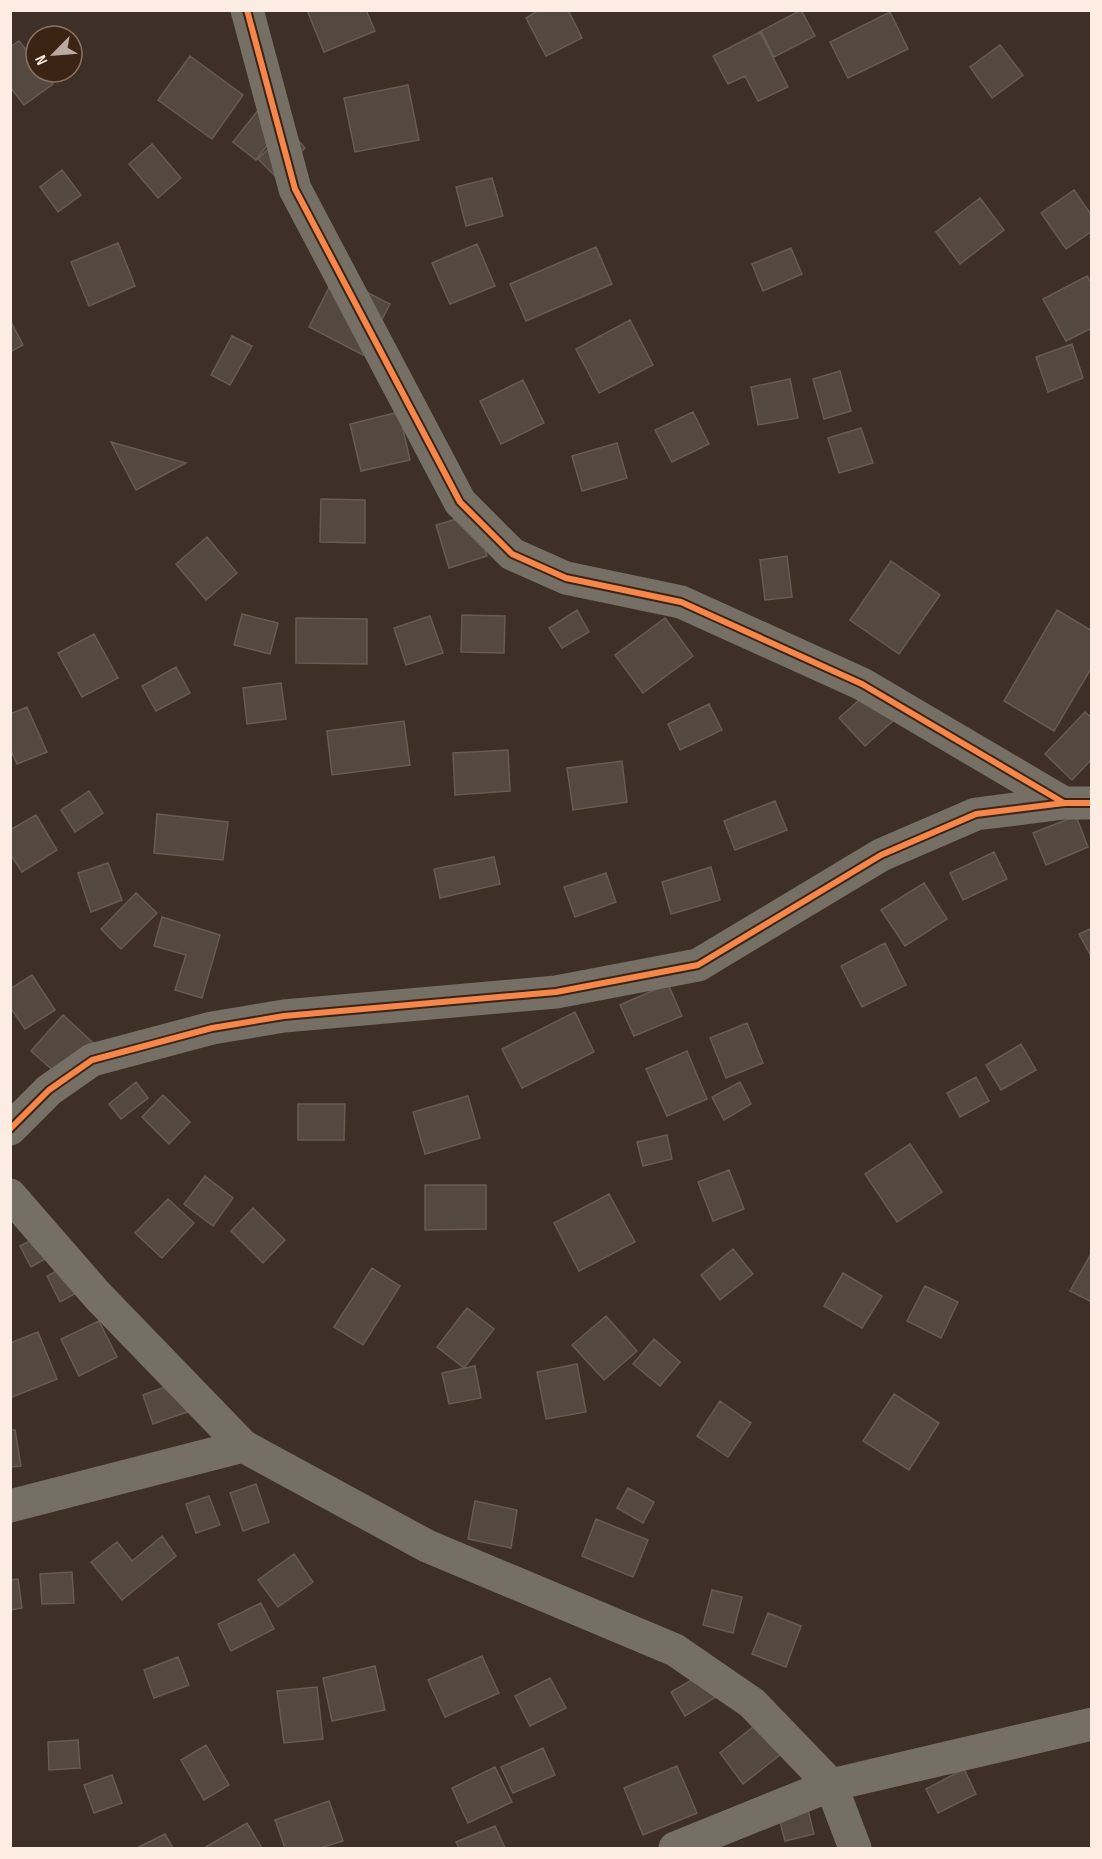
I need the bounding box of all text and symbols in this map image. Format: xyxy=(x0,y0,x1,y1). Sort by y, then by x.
north arrow xyxy=(24,24,84,84)
text: N xyxy=(31,52,52,68)

